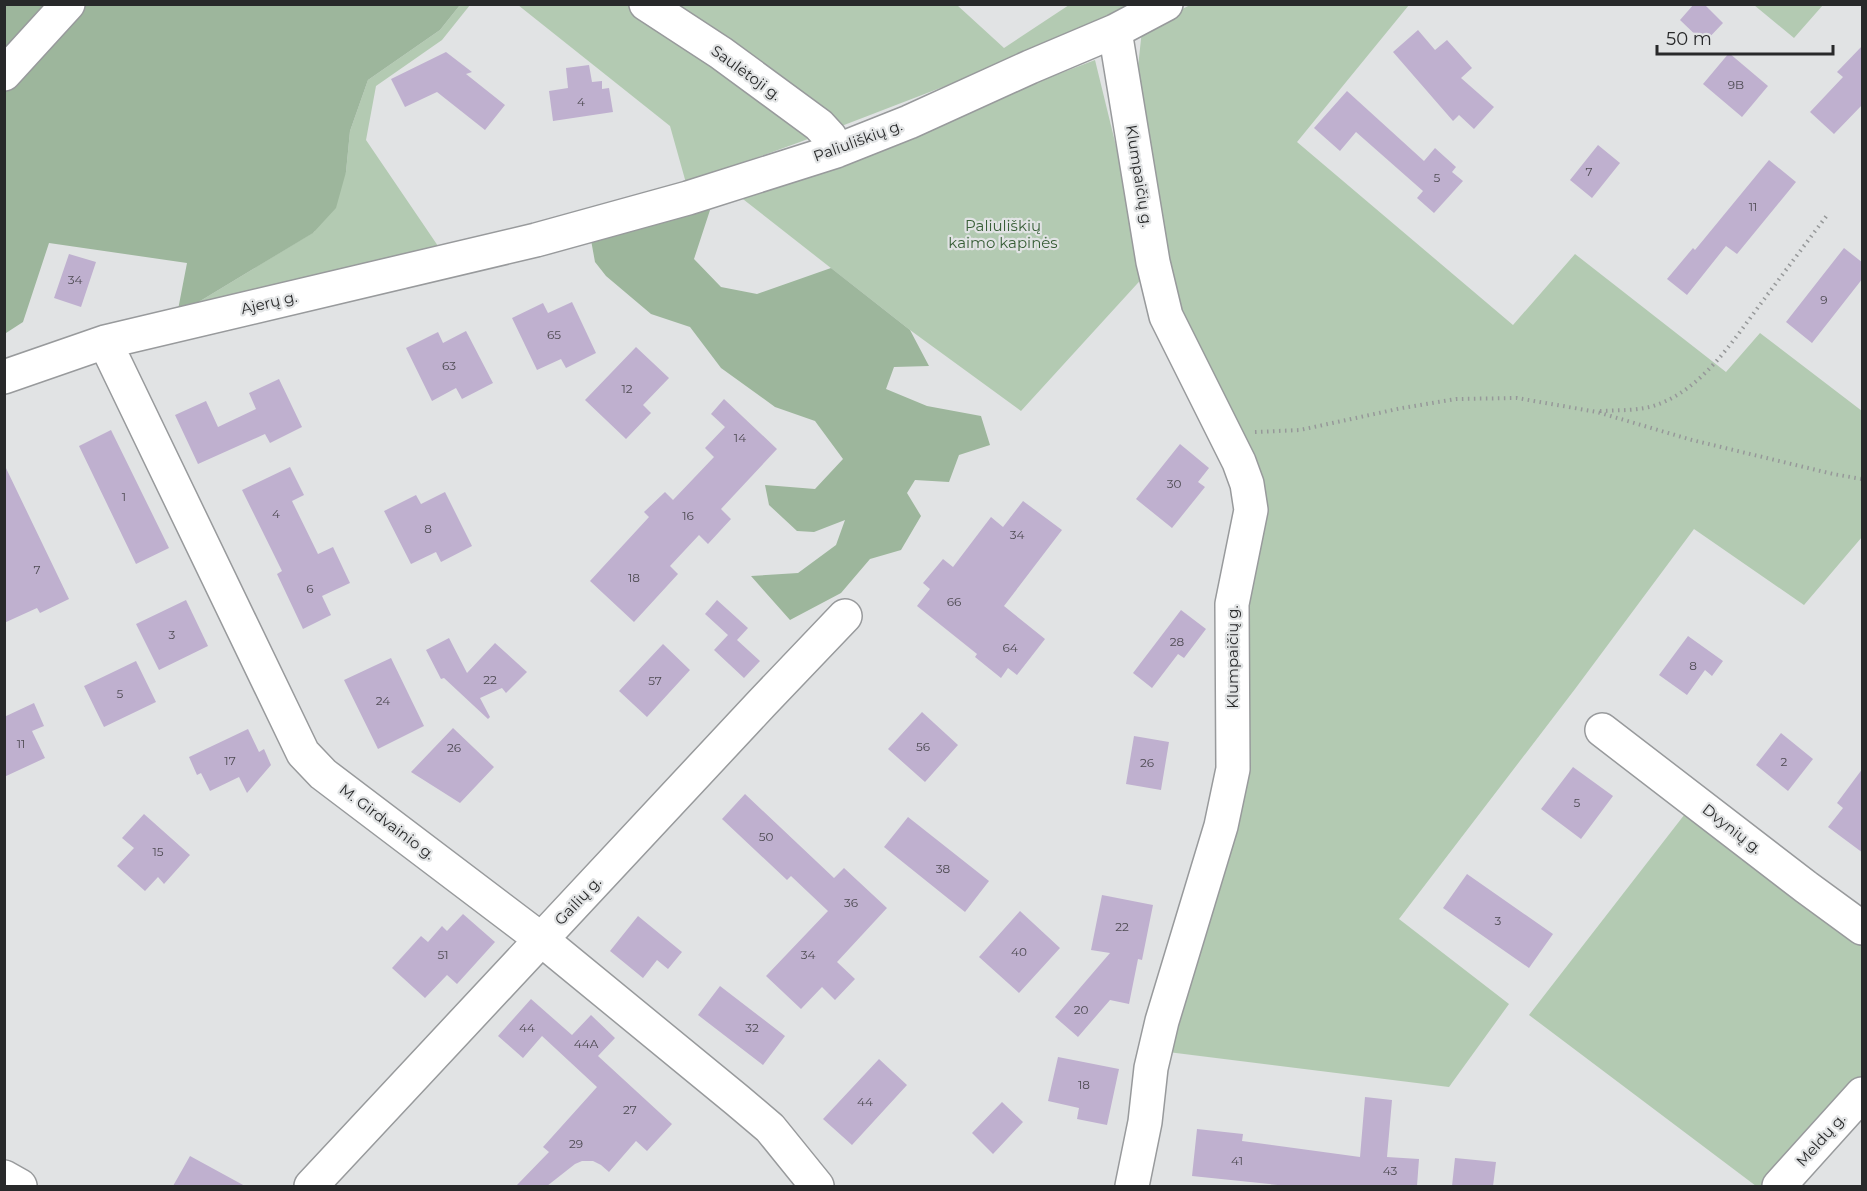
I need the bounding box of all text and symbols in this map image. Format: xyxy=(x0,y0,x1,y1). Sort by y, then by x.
scale bar xyxy=(1657,18,1832,56)
text: 50 m xyxy=(1666,28,1712,50)
street label: Saulėtoji g. xyxy=(708,41,785,104)
house number: 9B xyxy=(1728,77,1744,92)
house number: 4 xyxy=(577,94,585,109)
street label: Paliuliškių g. xyxy=(811,116,905,165)
street label: Klumpaičių g. xyxy=(1122,123,1157,229)
house number: 7 xyxy=(1585,164,1593,179)
house number: 5 xyxy=(1434,170,1441,185)
house number: 11 xyxy=(1749,199,1757,214)
park label: Paliuliškių kaimo kapinės xyxy=(948,216,1058,252)
house number: 34 xyxy=(68,272,82,287)
street label: Ajerų g. xyxy=(239,287,299,318)
house number: 9 xyxy=(1820,292,1828,307)
house number: 65 xyxy=(547,327,561,342)
house number: 63 xyxy=(442,358,456,373)
house number: 12 xyxy=(621,381,633,396)
house number: 14 xyxy=(734,430,746,445)
house number: 30 xyxy=(1167,476,1181,491)
house number: 1 xyxy=(122,489,126,504)
house number: 4 xyxy=(272,506,280,521)
house number: 16 xyxy=(682,508,694,523)
house number: 8 xyxy=(424,521,432,536)
house number: 34 xyxy=(1010,527,1024,542)
house number: 7 xyxy=(33,562,41,577)
house number: 18 xyxy=(628,570,640,585)
house number: 6 xyxy=(306,581,314,596)
house number: 66 xyxy=(947,594,961,609)
street label: Klumpaičių g. xyxy=(1223,605,1242,709)
house number: 3 xyxy=(169,627,176,642)
house number: 28 xyxy=(1170,634,1185,649)
house number: 64 xyxy=(1002,640,1018,655)
house number: 8 xyxy=(1689,658,1697,673)
house number: 22 xyxy=(483,672,497,687)
house number: 57 xyxy=(648,673,662,688)
house number: 5 xyxy=(117,686,124,701)
house number: 24 xyxy=(376,693,390,708)
house number: 11 xyxy=(17,736,25,751)
house number: 56 xyxy=(916,739,930,754)
house number: 26 xyxy=(447,740,461,755)
house number: 17 xyxy=(224,753,236,768)
house number: 2 xyxy=(1781,754,1788,769)
house number: 26 xyxy=(1140,755,1154,770)
street label: M. Girdvainio g. xyxy=(336,779,439,864)
house number: 5 xyxy=(1574,795,1581,810)
street label: Dvynių g. xyxy=(1699,800,1766,858)
house number: 50 xyxy=(759,829,773,844)
house number: 15 xyxy=(152,844,164,859)
house number: 38 xyxy=(936,861,951,876)
street label: Gailių g. xyxy=(550,872,605,929)
house number: 36 xyxy=(844,895,858,910)
house number: 3 xyxy=(1495,913,1502,928)
house number: 22 xyxy=(1115,919,1129,934)
house number: 40 xyxy=(1011,944,1027,959)
house number: 51 xyxy=(437,947,449,962)
house number: 34 xyxy=(801,947,815,962)
house number: 20 xyxy=(1074,1002,1088,1017)
house number: 44 xyxy=(519,1020,535,1035)
house number: 32 xyxy=(745,1020,759,1035)
house number: 44A xyxy=(574,1036,599,1051)
house number: 18 xyxy=(1078,1077,1090,1092)
house number: 44 xyxy=(857,1094,873,1109)
house number: 27 xyxy=(623,1102,637,1117)
street label: Meldų g. xyxy=(1792,1109,1849,1170)
house number: 29 xyxy=(569,1136,583,1151)
house number: 41 xyxy=(1231,1153,1243,1168)
house number: 43 xyxy=(1383,1163,1397,1178)

